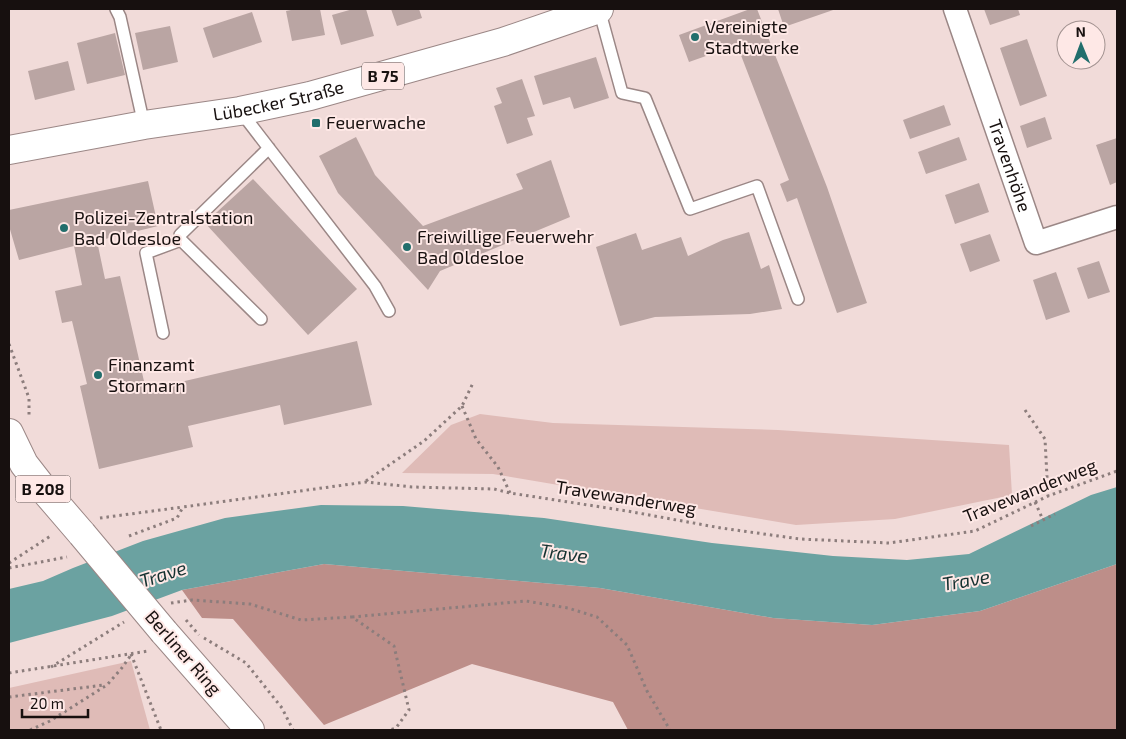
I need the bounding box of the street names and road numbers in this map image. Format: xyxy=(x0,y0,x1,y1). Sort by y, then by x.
road number: B 75 xyxy=(362,62,404,90)
street label: Lübecker Straße xyxy=(211,75,346,125)
street label: Travenhöhe xyxy=(984,116,1036,215)
street label: Travewanderweg xyxy=(960,453,1099,527)
street label: Travewanderweg xyxy=(554,475,698,519)
road number: B 208 xyxy=(15,476,70,502)
street label: Berliner Ring xyxy=(141,606,226,699)

